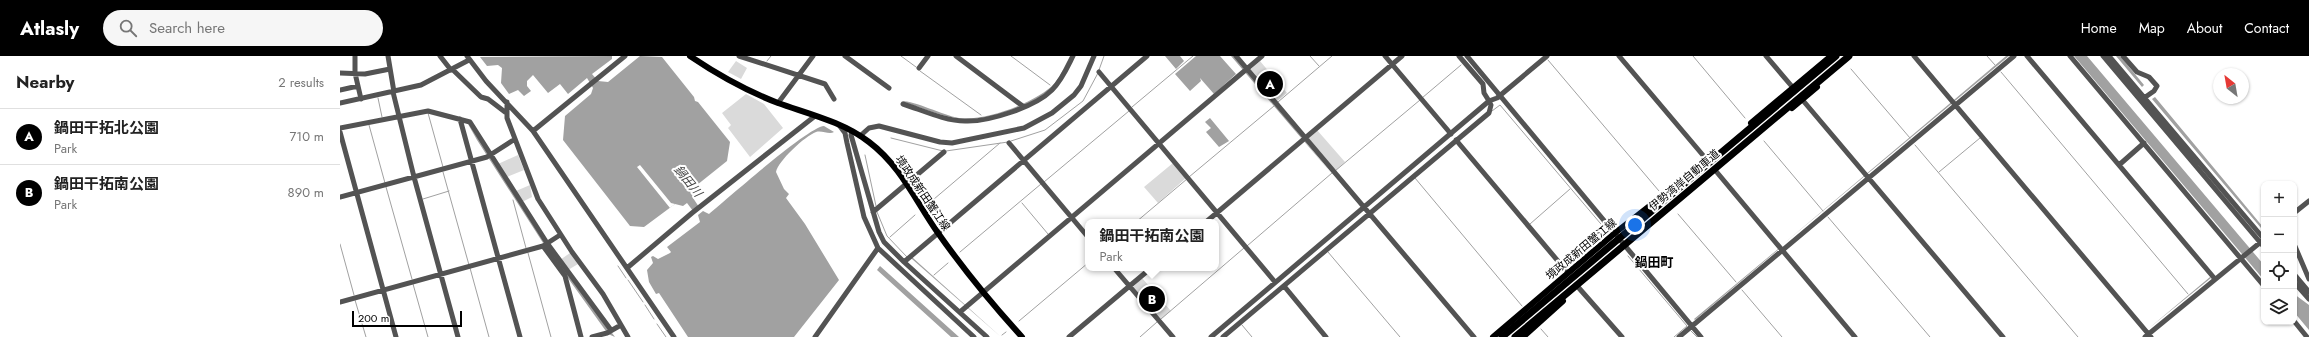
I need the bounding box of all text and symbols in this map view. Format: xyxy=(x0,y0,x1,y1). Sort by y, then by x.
search box xyxy=(103,10,383,46)
text: Atlasly xyxy=(20,15,79,42)
icon: search xyxy=(117,17,139,39)
text: Search here xyxy=(149,17,225,39)
text: Home xyxy=(2081,18,2117,38)
text: Map xyxy=(2139,18,2165,38)
text: About xyxy=(2187,18,2222,38)
text: Contact xyxy=(2244,18,2289,38)
north arrow xyxy=(2213,68,2249,104)
pin: A xyxy=(1257,69,1283,99)
text: Nearby xyxy=(16,70,74,94)
text: 2 results xyxy=(278,73,324,92)
text: 鍋田干拓北公園 xyxy=(54,117,159,139)
text: A xyxy=(24,127,34,146)
text: 710 m xyxy=(289,127,324,146)
text: Park xyxy=(54,139,77,158)
street label: 伊勢湾岸自動車道 xyxy=(1645,146,1723,214)
street label: 境政成新田蟹江線 xyxy=(892,152,954,234)
water label: 鍋田川 xyxy=(670,161,708,202)
text: 鍋田干拓南公園 xyxy=(54,173,159,195)
map controls xyxy=(2261,181,2297,325)
button: + xyxy=(2261,181,2297,217)
text: B xyxy=(25,183,33,202)
text: 890 m xyxy=(288,183,324,202)
text: Park xyxy=(54,195,77,214)
street label: 境政成新田蟹江線 xyxy=(1542,215,1620,283)
your location xyxy=(1625,215,1645,235)
button: − xyxy=(2261,217,2297,253)
popup xyxy=(1085,219,1219,271)
text: 鍋田干拓南公園 xyxy=(1099,225,1205,247)
text: Park xyxy=(1099,247,1123,266)
district label: 鍋田町 xyxy=(1634,253,1674,272)
button: locate xyxy=(2261,253,2297,289)
pin: B xyxy=(1139,284,1165,314)
button: layers xyxy=(2261,289,2297,325)
scale bar xyxy=(352,309,462,328)
text: 200 m xyxy=(358,310,389,326)

